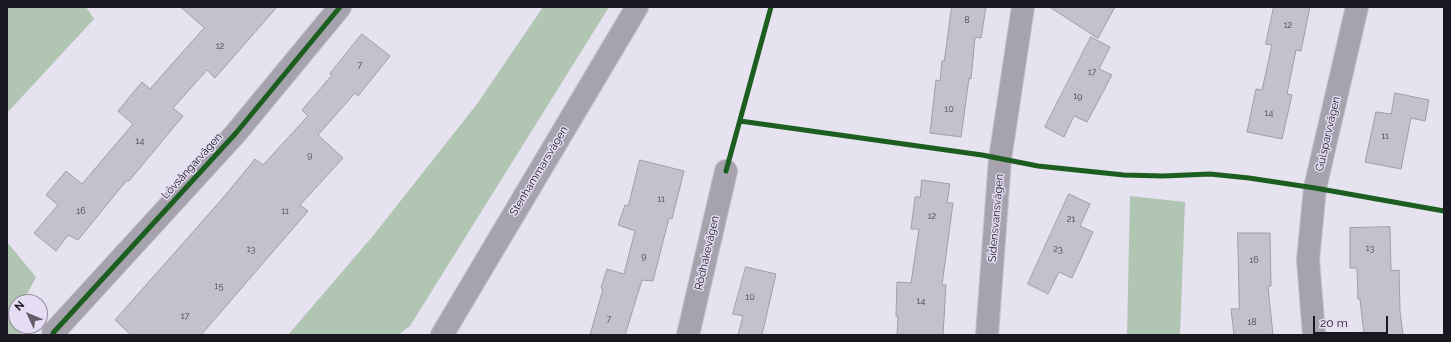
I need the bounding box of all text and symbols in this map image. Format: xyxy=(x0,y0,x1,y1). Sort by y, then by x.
house number: 8 xyxy=(964,15,970,25)
house number: 12 xyxy=(1284,20,1292,30)
house number: 12 xyxy=(216,41,224,51)
house number: 7 xyxy=(358,60,362,70)
house number: 17 xyxy=(1088,67,1096,77)
house number: 19 xyxy=(1073,91,1083,101)
street label: Gulsparvvägen xyxy=(1313,95,1343,173)
house number: 10 xyxy=(944,104,954,114)
house number: 14 xyxy=(1265,108,1273,118)
street label: Stenhammarsvägen xyxy=(507,124,571,218)
street label: Lövsångarvägen xyxy=(159,130,225,202)
house number: 11 xyxy=(1381,131,1389,141)
house number: 14 xyxy=(136,136,144,146)
house number: 9 xyxy=(307,150,313,160)
street label: Sidensvansvägen xyxy=(986,173,1006,263)
house number: 11 xyxy=(657,194,665,204)
house number: 16 xyxy=(76,206,86,216)
house number: 11 xyxy=(281,206,289,216)
house number: 12 xyxy=(928,211,936,221)
street label: Rödhakevägen xyxy=(692,214,722,292)
house number: 21 xyxy=(1067,214,1075,224)
house number: 13 xyxy=(1366,243,1374,253)
house number: 13 xyxy=(247,244,255,254)
house number: 23 xyxy=(1053,244,1063,254)
house number: 9 xyxy=(641,251,647,261)
house number: 16 xyxy=(1249,255,1259,265)
house number: 15 xyxy=(215,281,223,291)
house number: 10 xyxy=(745,292,755,302)
north arrow xyxy=(8,294,48,334)
house number: 14 xyxy=(917,296,925,306)
text: N xyxy=(12,298,27,314)
scale bar xyxy=(1315,308,1390,334)
house number: 17 xyxy=(181,311,189,321)
house number: 7 xyxy=(607,314,611,324)
text: 20 m xyxy=(1320,316,1348,330)
house number: 18 xyxy=(1247,317,1257,327)

